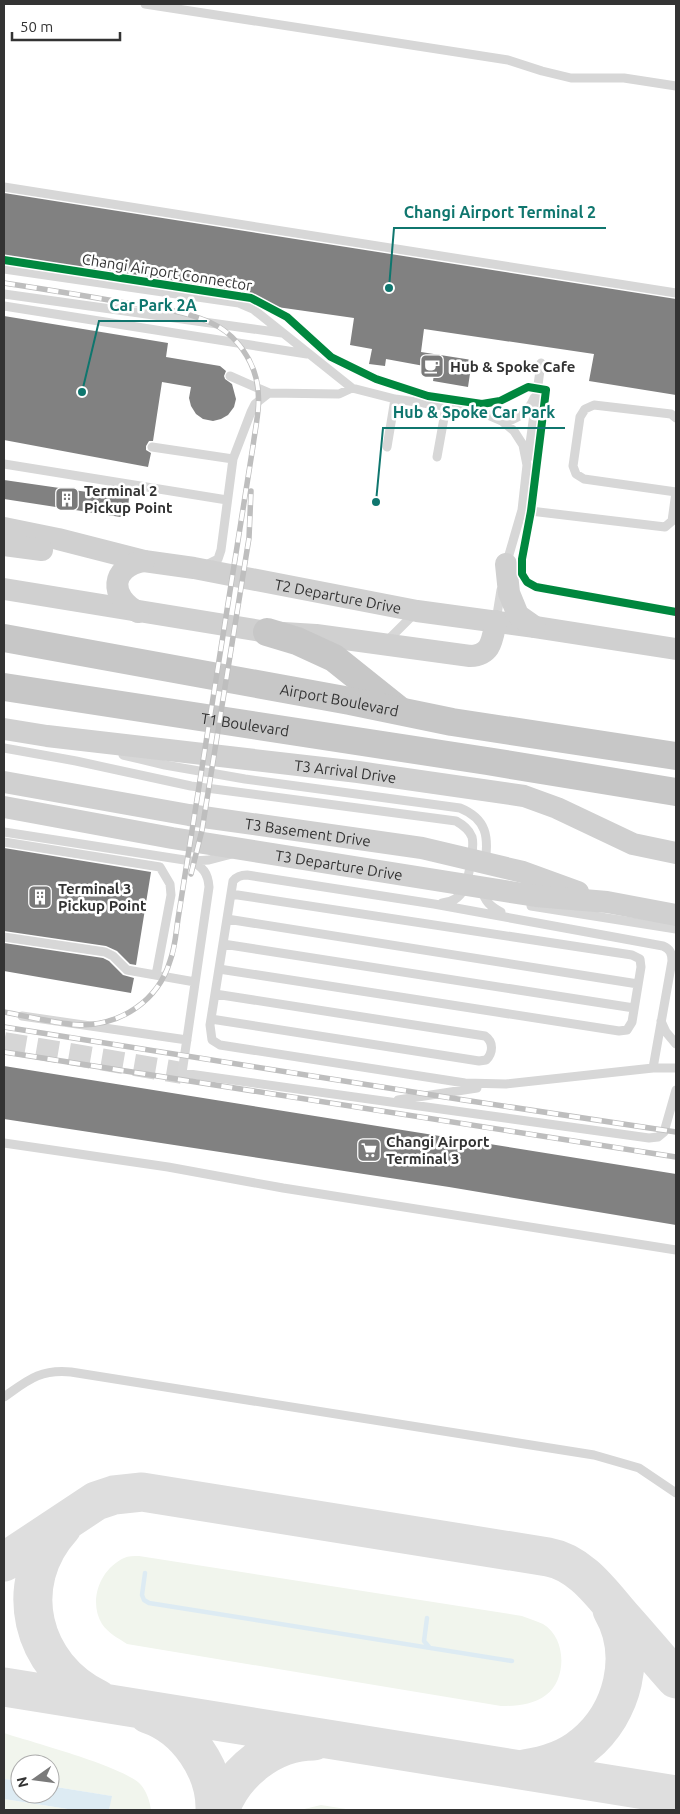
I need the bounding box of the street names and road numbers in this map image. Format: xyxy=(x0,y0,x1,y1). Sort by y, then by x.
street label: Changi Airport Connector xyxy=(81,250,254,294)
street label: T2 Departure Drive xyxy=(273,575,403,616)
street label: Airport Boulevard xyxy=(279,680,400,719)
street label: T1 Boulevard xyxy=(200,709,290,739)
street label: T3 Arrival Drive xyxy=(293,756,398,786)
street label: T3 Basement Drive xyxy=(244,815,372,849)
street label: T3 Departure Drive xyxy=(274,846,404,883)

